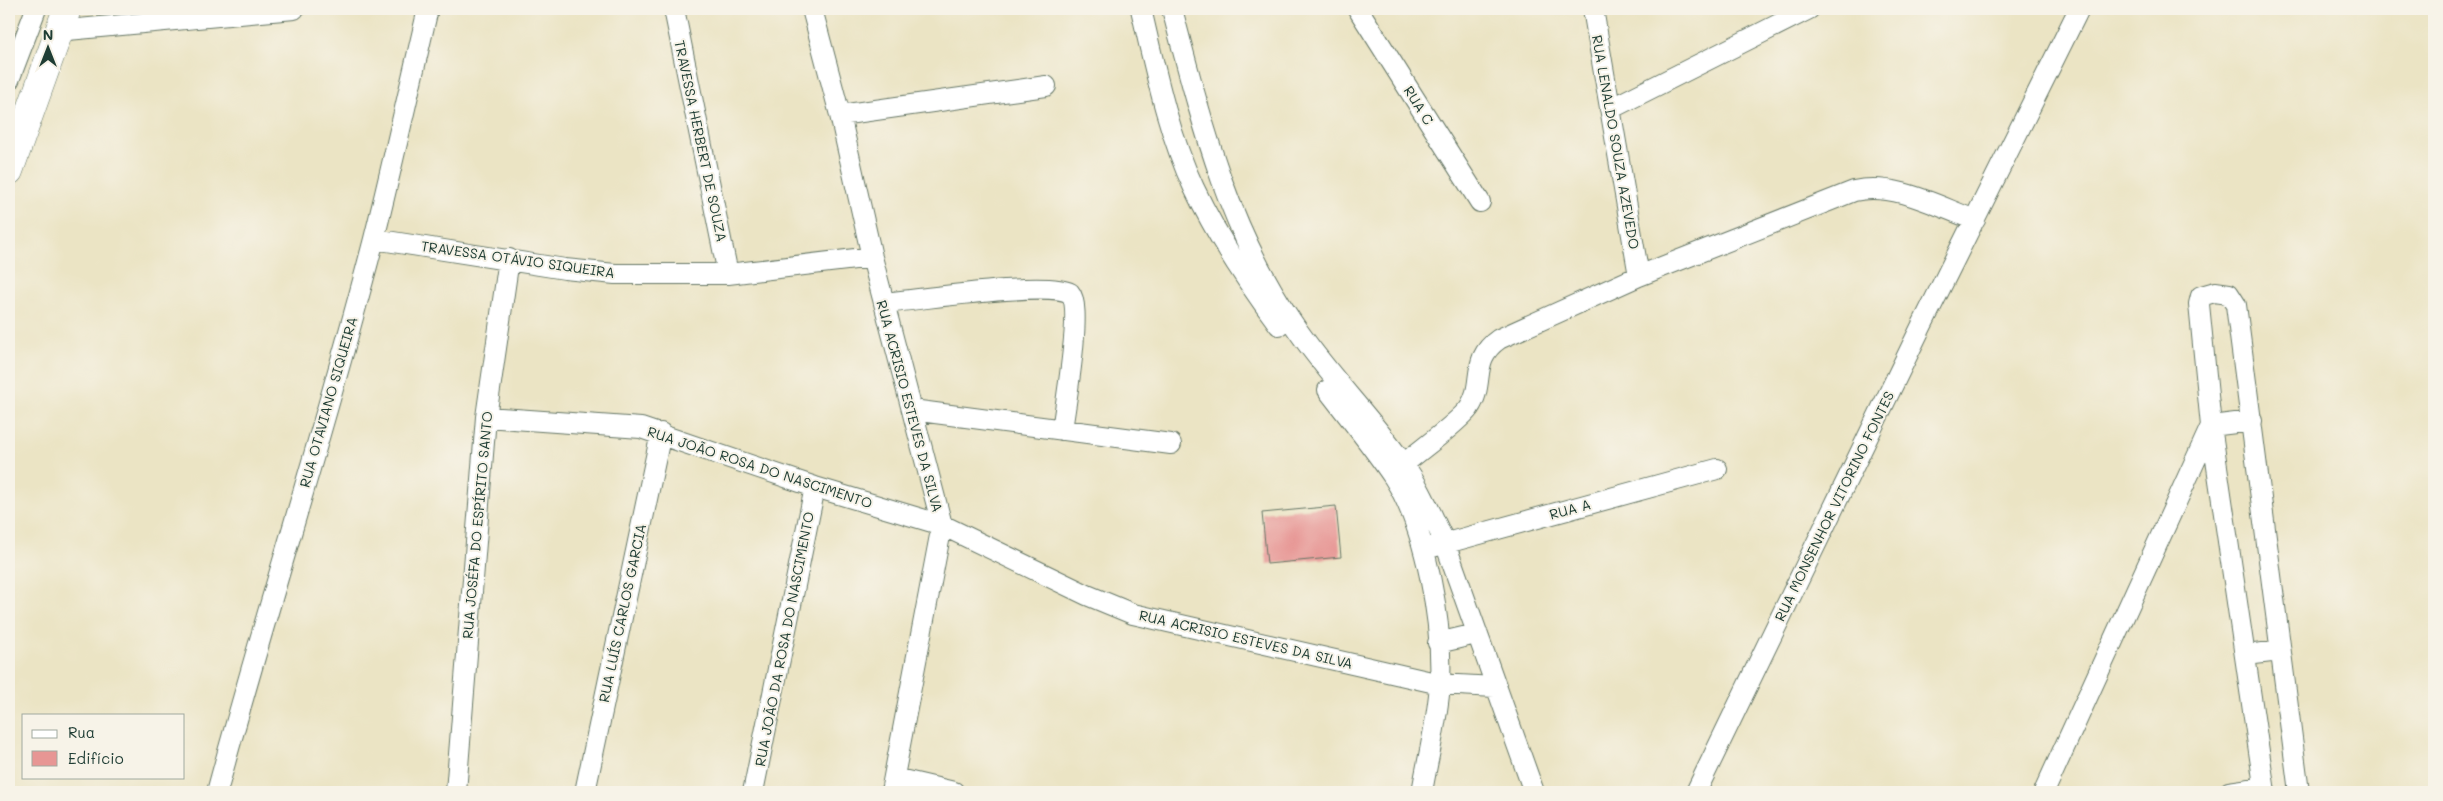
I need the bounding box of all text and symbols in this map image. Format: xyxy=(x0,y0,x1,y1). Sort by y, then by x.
north arrow xyxy=(22,22,72,72)
text: N xyxy=(43,25,53,44)
street label: RUA LENALDO SOUZA AZEVEDO xyxy=(1588,33,1644,251)
street label: TRAVESSA HERBERT DE SOUZA xyxy=(670,38,732,244)
street label: RUA C xyxy=(1400,82,1438,128)
street label: TRAVESSA OTÁVIO SIQUEIRA xyxy=(420,236,616,282)
street label: RUA ACRISIO ESTEVES DA SILVA xyxy=(872,298,948,514)
street label: RUA OTAVIANO SIQUEIRA xyxy=(295,314,361,490)
street label: RUA MONSENHOR VITORINO FONTES xyxy=(1770,388,1898,624)
street label: RUA JOSÉFA DO ESPÍRITO SANTO xyxy=(458,410,496,640)
street label: RUA JOÃO ROSA DO NASCIMENTO xyxy=(645,422,875,512)
street label: RUA A xyxy=(1547,494,1593,524)
street label: RUA JOÃO DA ROSA DO NASCIMENTO xyxy=(750,510,818,768)
street label: RUA LUÍS CARLOS GARCIA xyxy=(594,522,650,704)
street label: RUA ACRISIO ESTEVES DA SILVA xyxy=(1137,605,1355,673)
legend xyxy=(22,714,185,778)
text: Rua xyxy=(68,722,95,742)
text: Edifício xyxy=(68,748,124,768)

